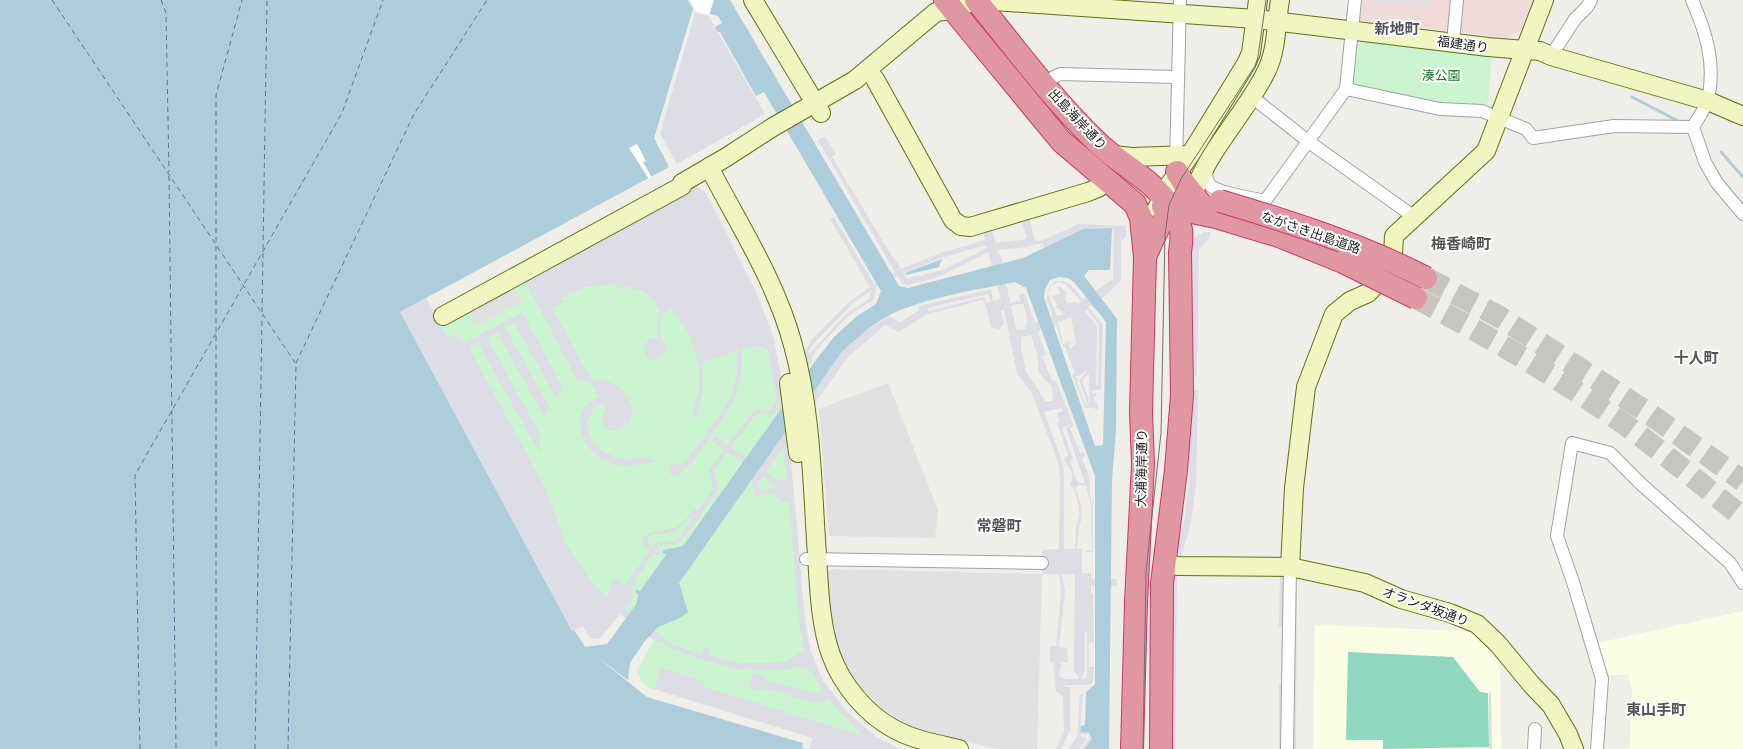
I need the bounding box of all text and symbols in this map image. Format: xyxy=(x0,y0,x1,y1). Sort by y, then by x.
district label: 新地町 xyxy=(1374,19,1420,37)
street label: 福建通り xyxy=(1436,32,1490,56)
park label: 湊公園 xyxy=(1421,67,1461,83)
street label: 出島海岸通り xyxy=(1046,85,1110,153)
street label: ながさき出島道路 xyxy=(1259,208,1363,256)
district label: 梅香崎町 xyxy=(1431,234,1491,252)
district label: 十人町 xyxy=(1673,348,1719,366)
street label: 大浦海岸通り xyxy=(1132,429,1150,507)
district label: 常磐町 xyxy=(976,516,1022,534)
street label: オランダ坂通り xyxy=(1381,583,1471,629)
district label: 東山手町 xyxy=(1626,700,1686,718)

